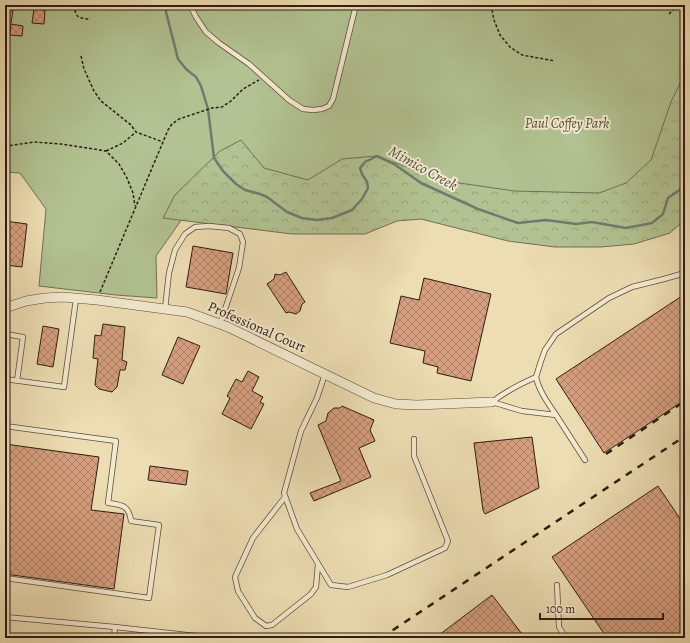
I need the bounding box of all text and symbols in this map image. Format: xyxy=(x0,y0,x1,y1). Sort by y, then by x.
park label: Paul Coffey Park xyxy=(525,114,609,133)
water label: Mimico Creek xyxy=(385,141,461,195)
street label: Professional Court xyxy=(205,297,310,357)
scale bar xyxy=(540,595,663,621)
text: 100 m xyxy=(546,601,575,617)

